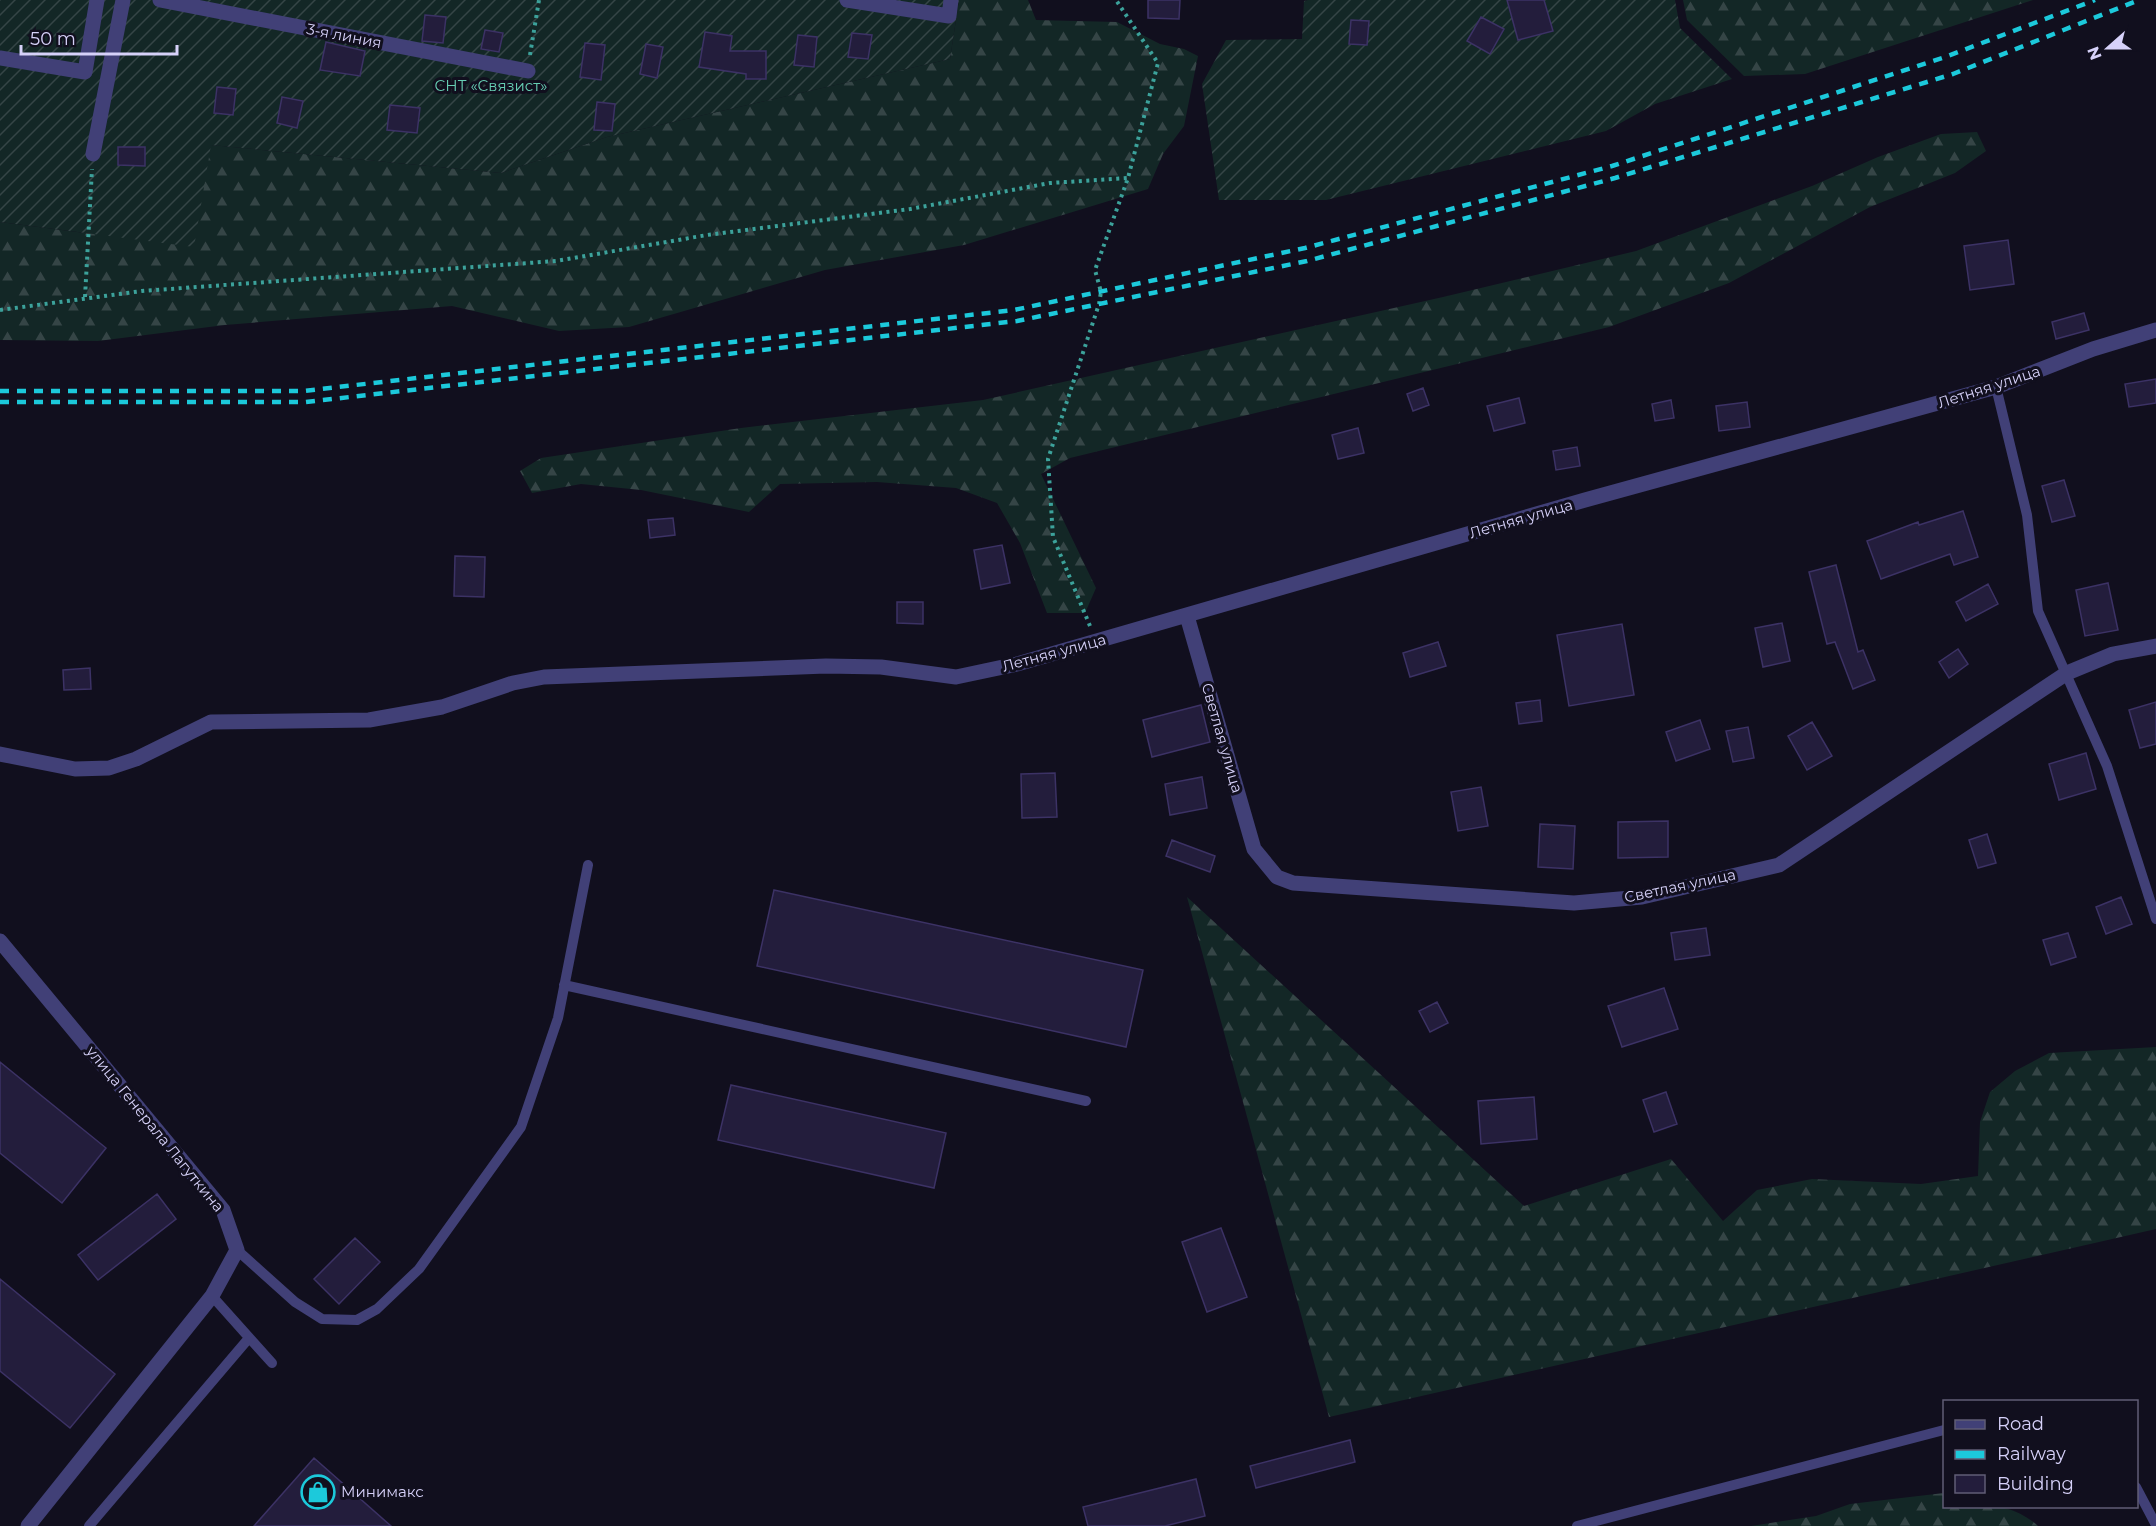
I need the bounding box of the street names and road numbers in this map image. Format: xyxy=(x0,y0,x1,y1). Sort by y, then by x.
street label: 3-я линия xyxy=(305,19,383,52)
street label: Летняя улица xyxy=(1935,361,2043,412)
street label: Летняя улица xyxy=(1467,495,1575,542)
street label: Летняя улица xyxy=(1000,630,1108,676)
street label: Светлая улица xyxy=(1198,681,1247,795)
street label: Светлая улица xyxy=(1622,864,1737,907)
street label: улица Генерала Лагуткина xyxy=(82,1041,228,1216)

